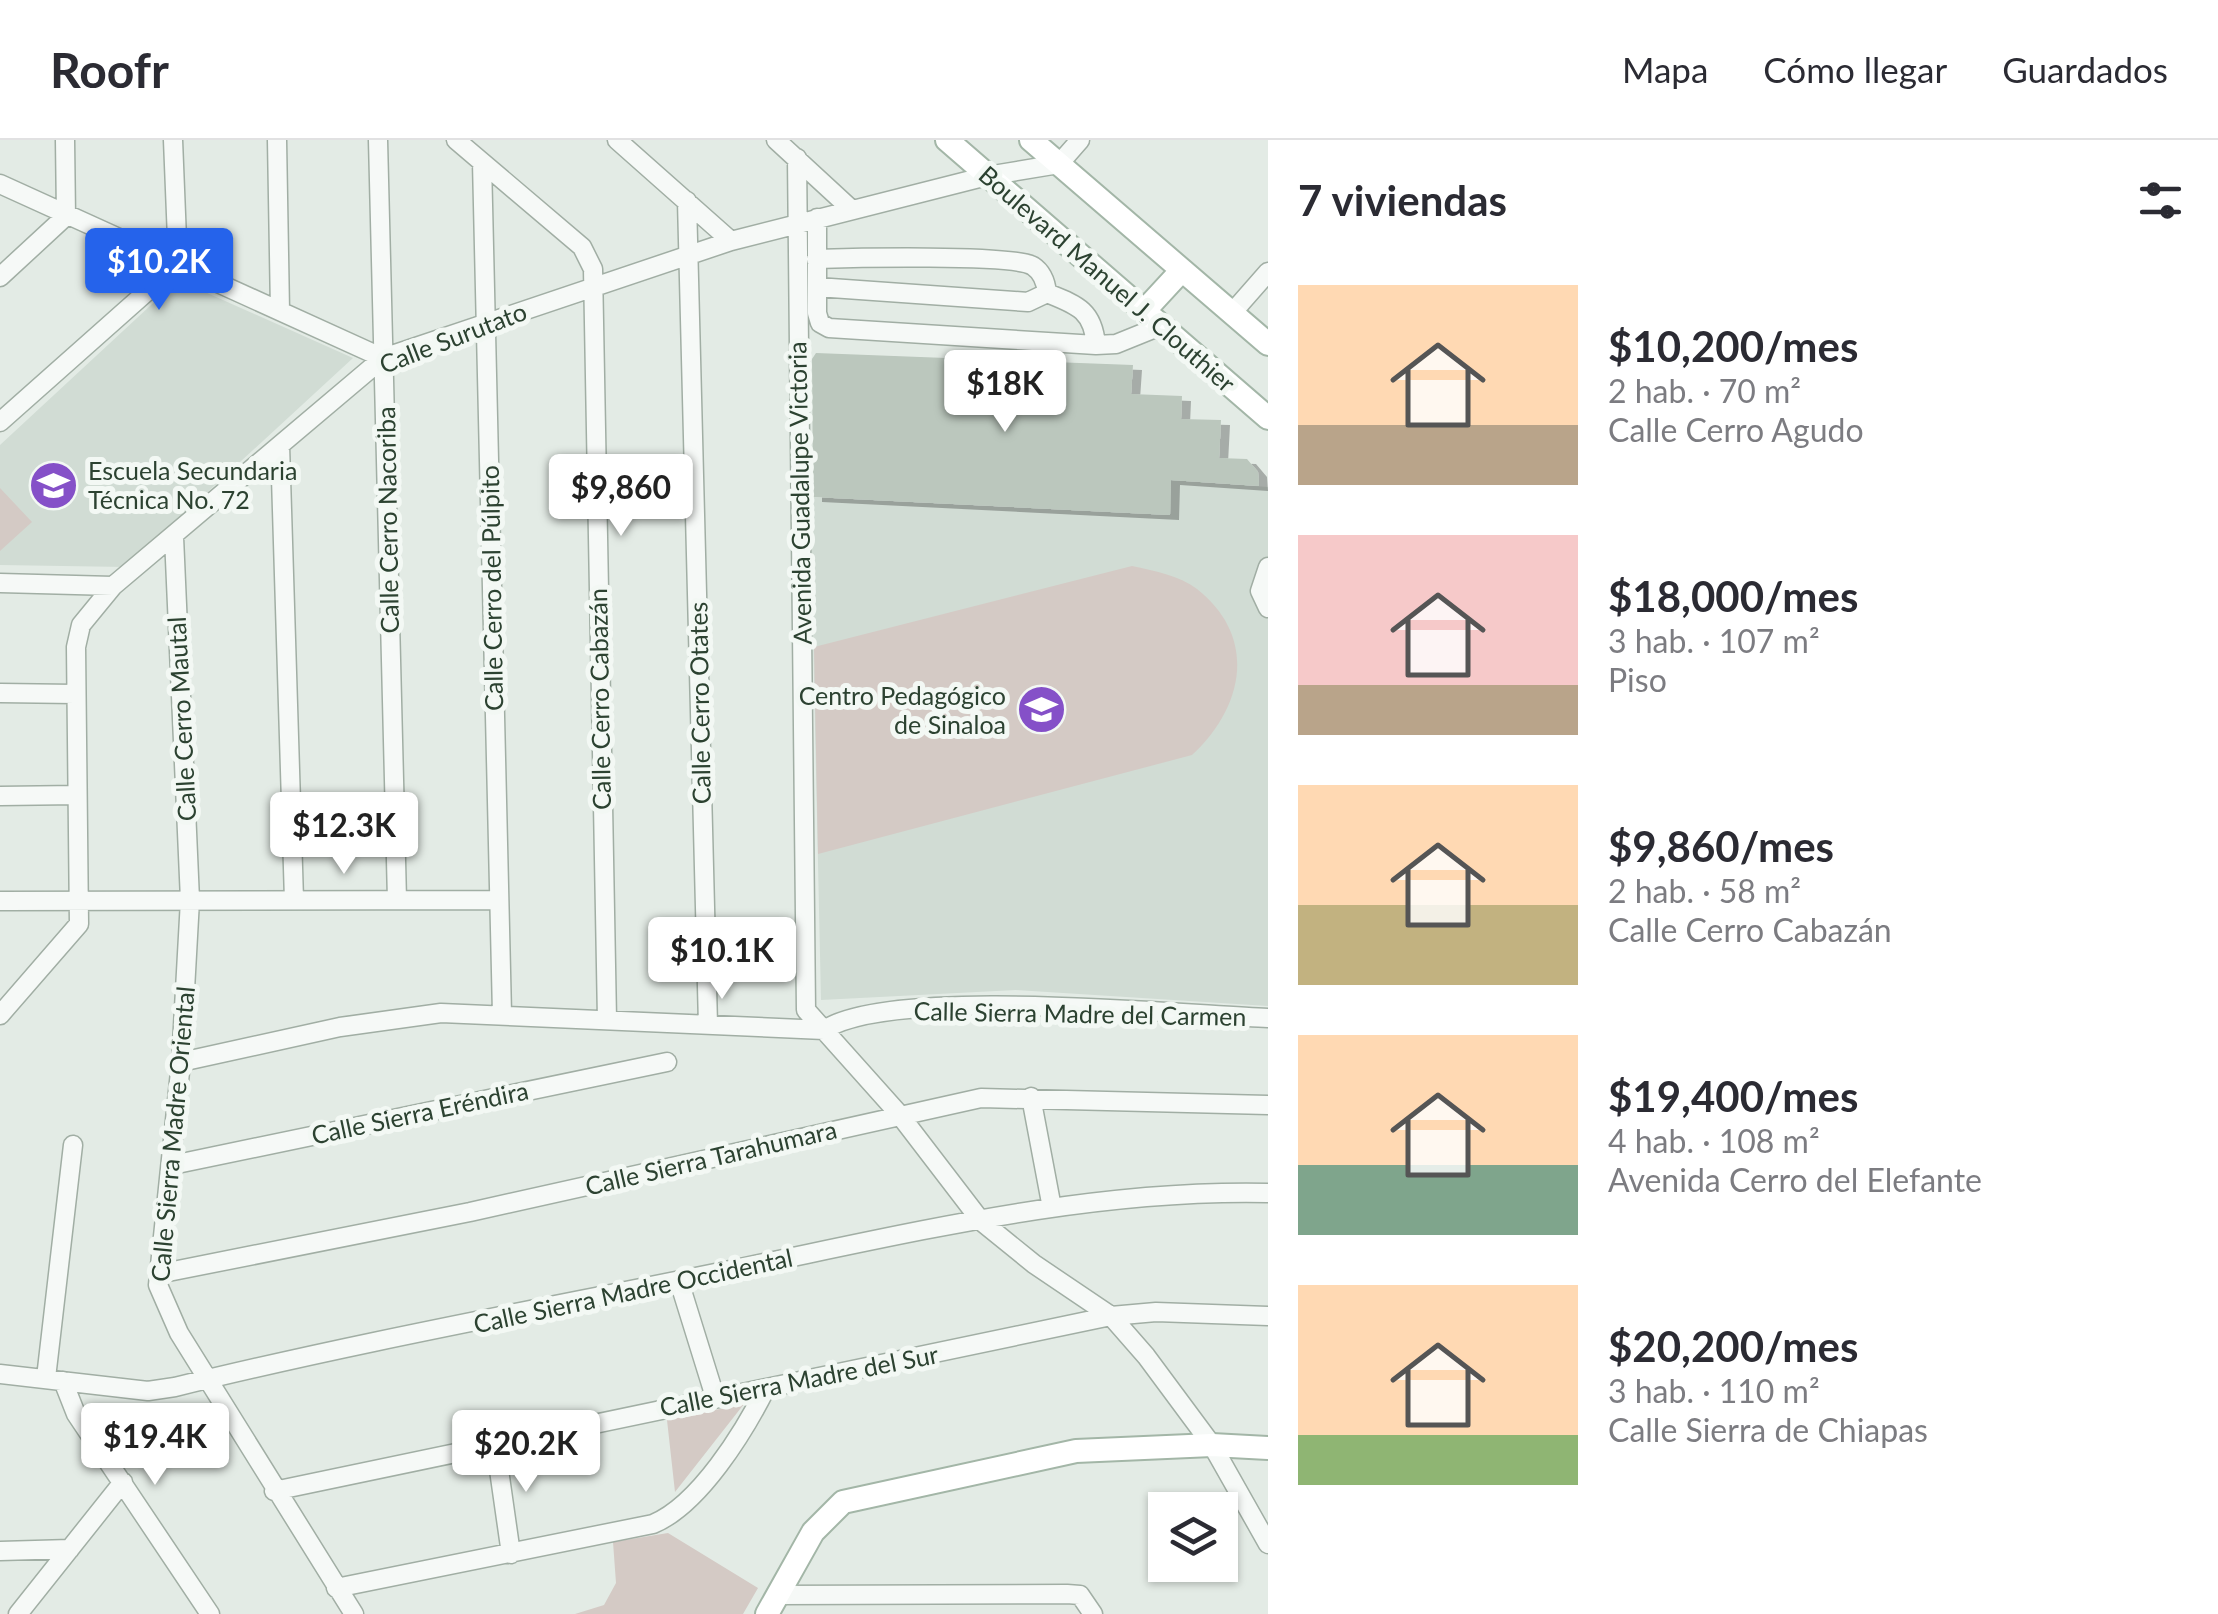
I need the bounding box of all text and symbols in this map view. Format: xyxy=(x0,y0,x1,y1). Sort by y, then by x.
text: Roofr xyxy=(50,41,169,98)
text: Mapa xyxy=(1622,48,1708,90)
text: Cómo llegar xyxy=(1763,48,1947,90)
text: Guardados xyxy=(2002,48,2168,90)
street label: Boulevard Manuel J. Clouthier xyxy=(973,159,1242,398)
icon: filters xyxy=(2133,173,2188,228)
text: 7 viviendas xyxy=(1298,175,1507,225)
pin: $10.2K xyxy=(78,228,240,313)
text: $10.2K xyxy=(107,241,211,280)
street label: Calle Surutato xyxy=(375,295,530,379)
text: $10,200/mes xyxy=(1608,321,1858,371)
icon: home xyxy=(1378,325,1498,445)
street label: Avenida Guadalupe Victoria xyxy=(781,341,817,645)
pin: $18K xyxy=(946,350,1064,435)
text: $18K xyxy=(966,363,1044,402)
text: 2 hab. · 70 m² xyxy=(1608,371,1801,410)
street label: Calle Cerro Nacoriba xyxy=(370,406,404,634)
text: Calle Cerro Agudo xyxy=(1608,410,1864,449)
pin: $9,860 xyxy=(540,454,702,539)
place label: Escuela Secundaria Técnica No. 72 xyxy=(88,455,297,514)
school or university icon: Escuela Secundaria Técnica No. 72 xyxy=(27,459,79,511)
street label: Calle Cerro del Púlpito xyxy=(474,465,508,711)
text: $9,860 xyxy=(571,467,671,506)
text: $18,000/mes xyxy=(1608,571,1858,621)
icon: home xyxy=(1378,575,1498,695)
street label: Calle Cerro Cabazán xyxy=(582,588,616,810)
street label: Calle Cerro Otates xyxy=(682,601,716,805)
street label: Calle Cerro Mautal xyxy=(161,616,201,822)
text: 3 hab. · 107 m² xyxy=(1608,621,1820,660)
text: Piso xyxy=(1608,660,1667,699)
place label: Centro Pedagógico de Sinaloa xyxy=(799,680,1006,739)
school or university icon: Centro Pedagógico de Sinaloa xyxy=(1015,684,1067,736)
pin: $12.3K xyxy=(263,792,425,877)
text: $12.3K xyxy=(292,805,396,844)
text: $9,860/mes xyxy=(1608,821,1834,871)
icon: home xyxy=(1378,825,1498,945)
text: 2 hab. · 58 m² xyxy=(1608,871,1801,910)
text: Calle Cerro Cabazán xyxy=(1608,910,1892,949)
pin: $10.1K xyxy=(641,917,803,1002)
text: $10.1K xyxy=(670,930,774,969)
street label: Calle Sierra Madre Oriental xyxy=(144,985,200,1283)
street label: Calle Sierra Madre del Carmen xyxy=(913,995,1247,1031)
text: $19,400/mes xyxy=(1608,1071,1858,1121)
street label: Calle Sierra Eréndira xyxy=(309,1074,531,1150)
icon: home xyxy=(1378,1075,1498,1195)
street label: Calle Sierra Tarahumara xyxy=(582,1113,839,1201)
text: 4 hab. · 108 m² xyxy=(1608,1121,1820,1160)
text: Avenida Cerro del Elefante xyxy=(1608,1160,1982,1199)
street label: Calle Sierra Madre Occidental xyxy=(471,1242,795,1339)
text: $20,200/mes xyxy=(1608,1321,1858,1371)
icon: home xyxy=(1378,1325,1498,1445)
street label: Calle Sierra Madre del Sur xyxy=(657,1338,941,1422)
text: 3 hab. · 110 m² xyxy=(1608,1371,1820,1410)
pin: $19.4K xyxy=(74,1403,236,1488)
pin: $20.2K xyxy=(445,1410,607,1495)
text: Calle Sierra de Chiapas xyxy=(1608,1410,1928,1449)
text: $19.4K xyxy=(103,1416,207,1455)
text: $20.2K xyxy=(474,1423,578,1462)
map controls xyxy=(1148,1492,1238,1582)
button: layers xyxy=(1148,1492,1238,1582)

